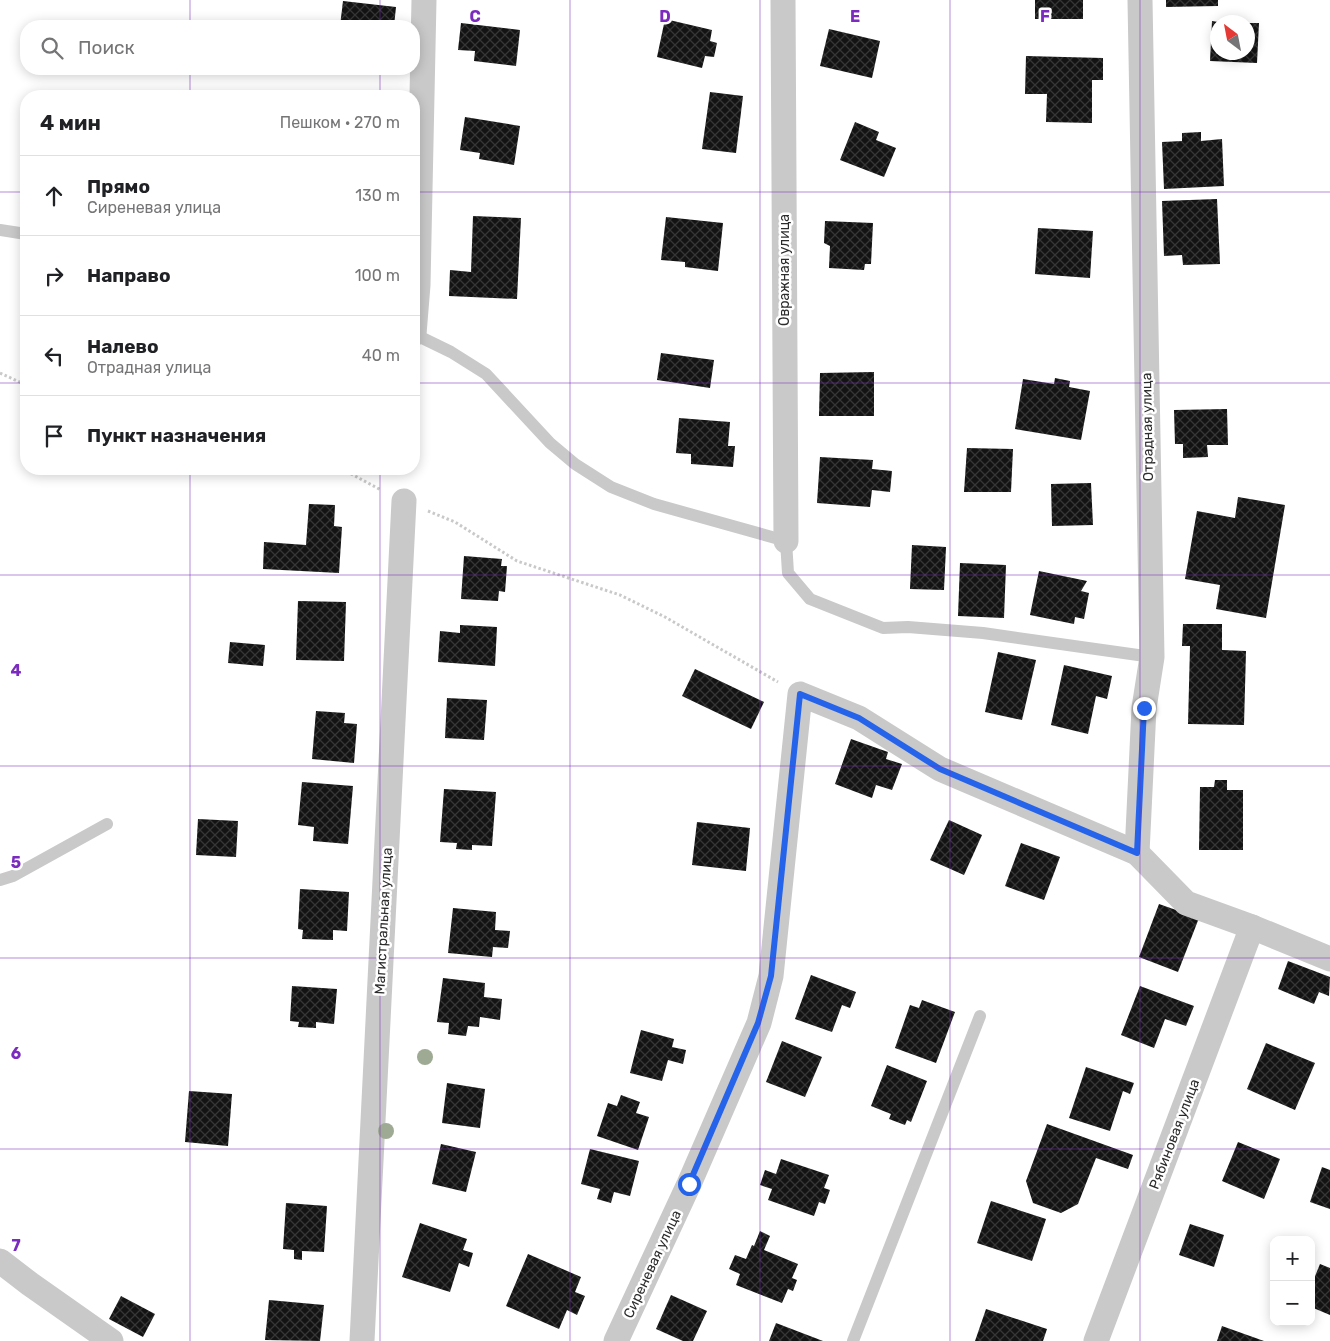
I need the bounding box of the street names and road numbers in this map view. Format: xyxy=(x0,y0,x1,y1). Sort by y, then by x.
street label: Овражная улица xyxy=(776,214,793,326)
street label: Отрадная улица xyxy=(1138,372,1157,481)
street label: Магистральная улица xyxy=(371,847,396,995)
street label: Рябиновая улица xyxy=(1146,1077,1203,1192)
street label: Сиреневая улица xyxy=(620,1207,685,1321)

